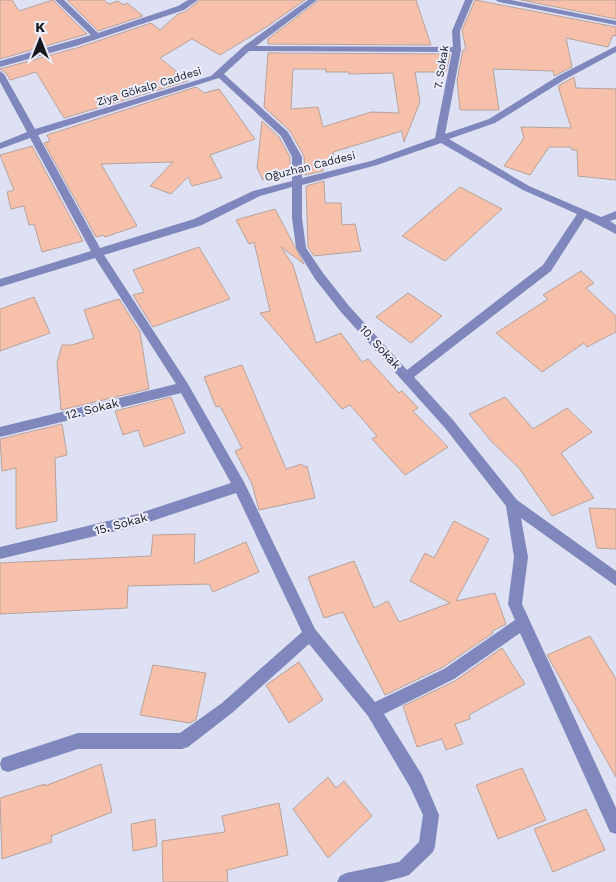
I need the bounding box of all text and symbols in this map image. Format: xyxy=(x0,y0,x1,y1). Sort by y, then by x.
north arrow xyxy=(15,15,65,65)
text: K xyxy=(35,19,45,35)
street label: 7. Sokak xyxy=(432,44,451,90)
street label: Ziya Gökalp Caddesi xyxy=(95,64,203,109)
street label: Oğuzhan Caddesi xyxy=(263,149,357,184)
street label: 10. Sokak xyxy=(357,322,404,372)
street label: 12. Sokak xyxy=(64,396,120,422)
street label: 15. Sokak xyxy=(93,510,149,538)

